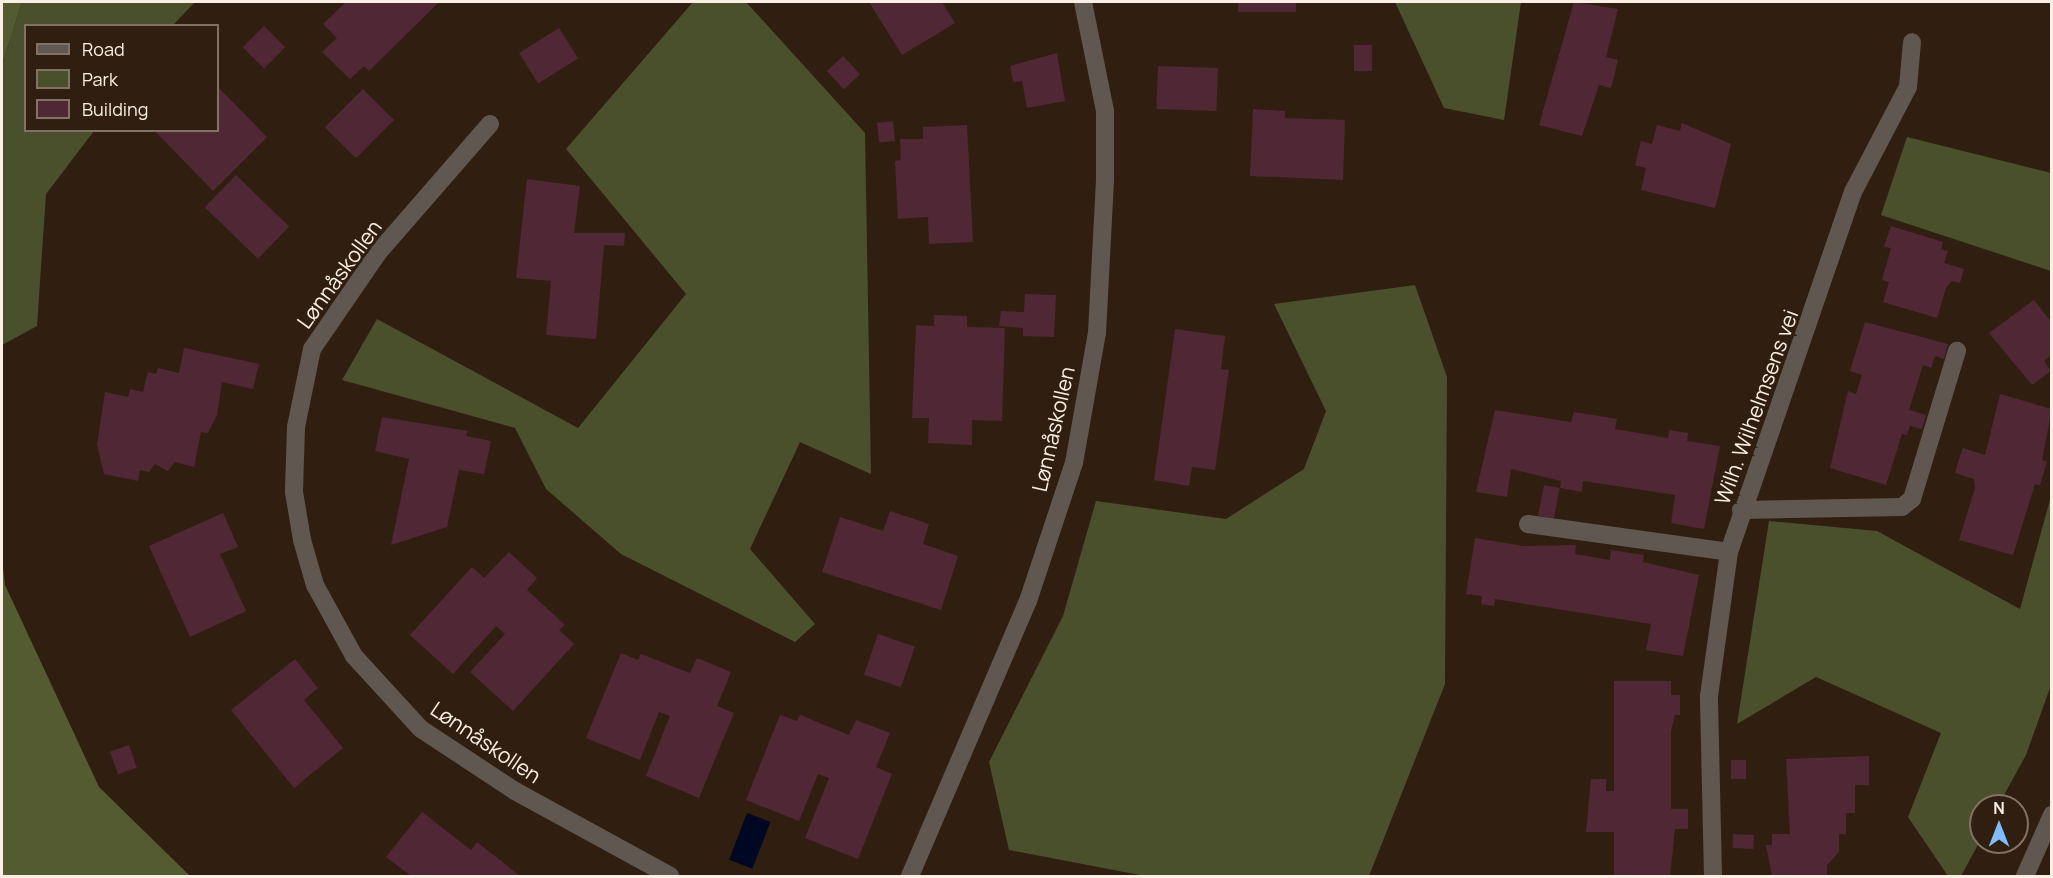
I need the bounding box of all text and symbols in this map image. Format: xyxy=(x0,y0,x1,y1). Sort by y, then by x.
legend xyxy=(24,24,219,132)
text: Road xyxy=(82,37,125,61)
text: Park xyxy=(82,67,118,91)
text: Building xyxy=(82,97,148,121)
street label: Lønnåskollen xyxy=(291,215,387,333)
street label: Wilh. Wilhelmsens vei xyxy=(1709,306,1803,508)
street label: Lønnåskollen xyxy=(1026,364,1080,494)
street label: Lønnåskollen xyxy=(426,696,546,788)
north arrow xyxy=(1969,794,2029,854)
text: N xyxy=(1993,797,2005,819)

